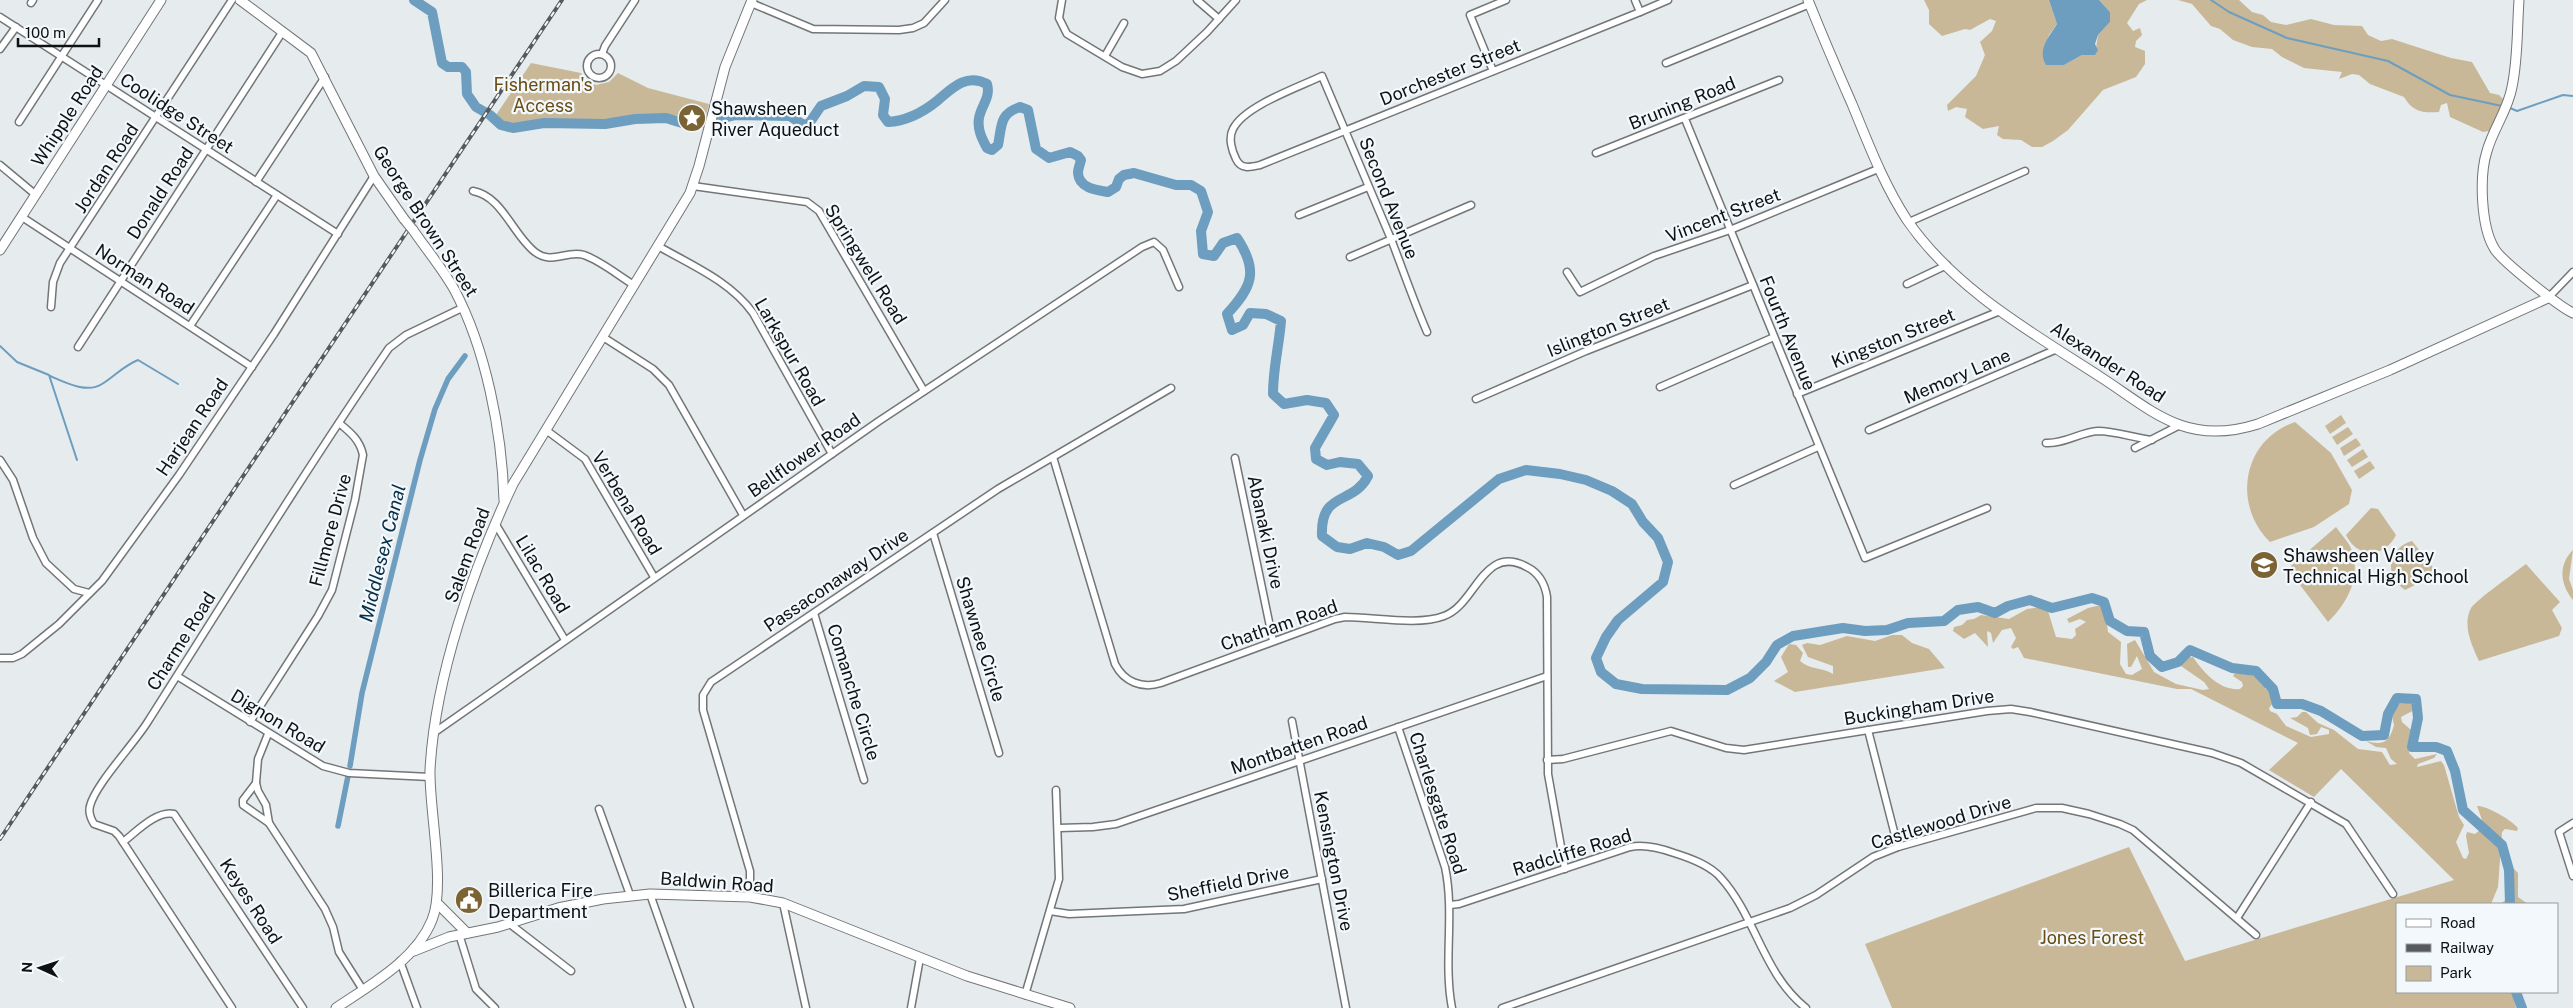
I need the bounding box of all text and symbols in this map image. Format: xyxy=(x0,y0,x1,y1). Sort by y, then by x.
scale bar xyxy=(18,15,99,47)
text: 100 m xyxy=(25,24,66,41)
street label: Dorchester Street xyxy=(1377,34,1523,110)
street label: Whipple Road xyxy=(27,62,107,170)
street label: Coolidge Street xyxy=(116,68,238,158)
street label: Bruning Road xyxy=(1626,72,1738,134)
park label: Fisherman's Access xyxy=(494,74,593,116)
place label: Shawsheen River Aqueduct xyxy=(711,98,839,140)
place icon: Shawsheen River Aqueduct xyxy=(677,103,707,133)
street label: Jordan Road xyxy=(69,119,143,217)
street label: Second Avenue xyxy=(1355,134,1423,262)
street label: George Brown Street xyxy=(369,141,483,301)
street label: Donald Road xyxy=(122,143,198,243)
street label: Vincent Street xyxy=(1663,184,1783,246)
street label: Springwell Road xyxy=(821,200,911,328)
street label: Norman Road xyxy=(92,239,198,319)
street label: Fourth Avenue xyxy=(1756,273,1820,393)
street label: Islington Street xyxy=(1544,293,1672,361)
street label: Larkspur Road xyxy=(751,294,829,410)
street label: Kingston Street xyxy=(1828,304,1958,372)
street label: Alexander Road xyxy=(2047,317,2169,407)
street label: Memory Lane xyxy=(1901,344,2013,408)
street label: Harjean Road xyxy=(152,374,232,480)
street label: Bellflower Road xyxy=(744,408,864,502)
street label: Verbena Road xyxy=(588,448,666,558)
street label: Fillmore Drive xyxy=(305,471,355,589)
street label: Abanaki Drive xyxy=(1244,473,1288,591)
water label: Middlesex Canal xyxy=(354,482,410,624)
street label: Salem Road xyxy=(440,505,494,605)
street label: Passaconaway Drive xyxy=(760,524,912,636)
street label: Lilac Road xyxy=(512,531,574,617)
place label: Shawsheen Valley Technical High School xyxy=(2283,545,2469,587)
school or university icon: Shawsheen Valley Technical High School xyxy=(2249,550,2279,580)
street label: Shawnee Circle xyxy=(952,574,1010,704)
street label: Charme Road xyxy=(142,588,220,694)
street label: Chatham Road xyxy=(1218,595,1340,655)
street label: Comanche Circle xyxy=(823,621,885,763)
street label: Dignon Road xyxy=(227,685,329,757)
street label: Buckingham Drive xyxy=(1842,685,1996,729)
street label: Montbatten Road xyxy=(1228,712,1370,778)
street label: Charlesgate Road xyxy=(1405,729,1471,877)
street label: Kensington Drive xyxy=(1310,789,1358,933)
street label: Castlewood Drive xyxy=(1868,791,2014,853)
street label: Radcliffe Road xyxy=(1510,824,1634,880)
street label: Keyes Road xyxy=(216,854,286,948)
street label: Sheffield Drive xyxy=(1165,861,1291,905)
street label: Baldwin Road xyxy=(660,868,774,896)
place label: Billerica Fire Department xyxy=(488,880,593,922)
public building icon: Billerica Fire Department xyxy=(454,885,484,915)
legend xyxy=(2396,903,2558,993)
text: Road xyxy=(2440,914,2476,931)
park label: Jones Forest xyxy=(2040,927,2144,948)
text: Railway xyxy=(2440,939,2494,956)
north arrow xyxy=(15,943,65,993)
text: N xyxy=(19,961,35,973)
text: Park xyxy=(2440,964,2472,981)

